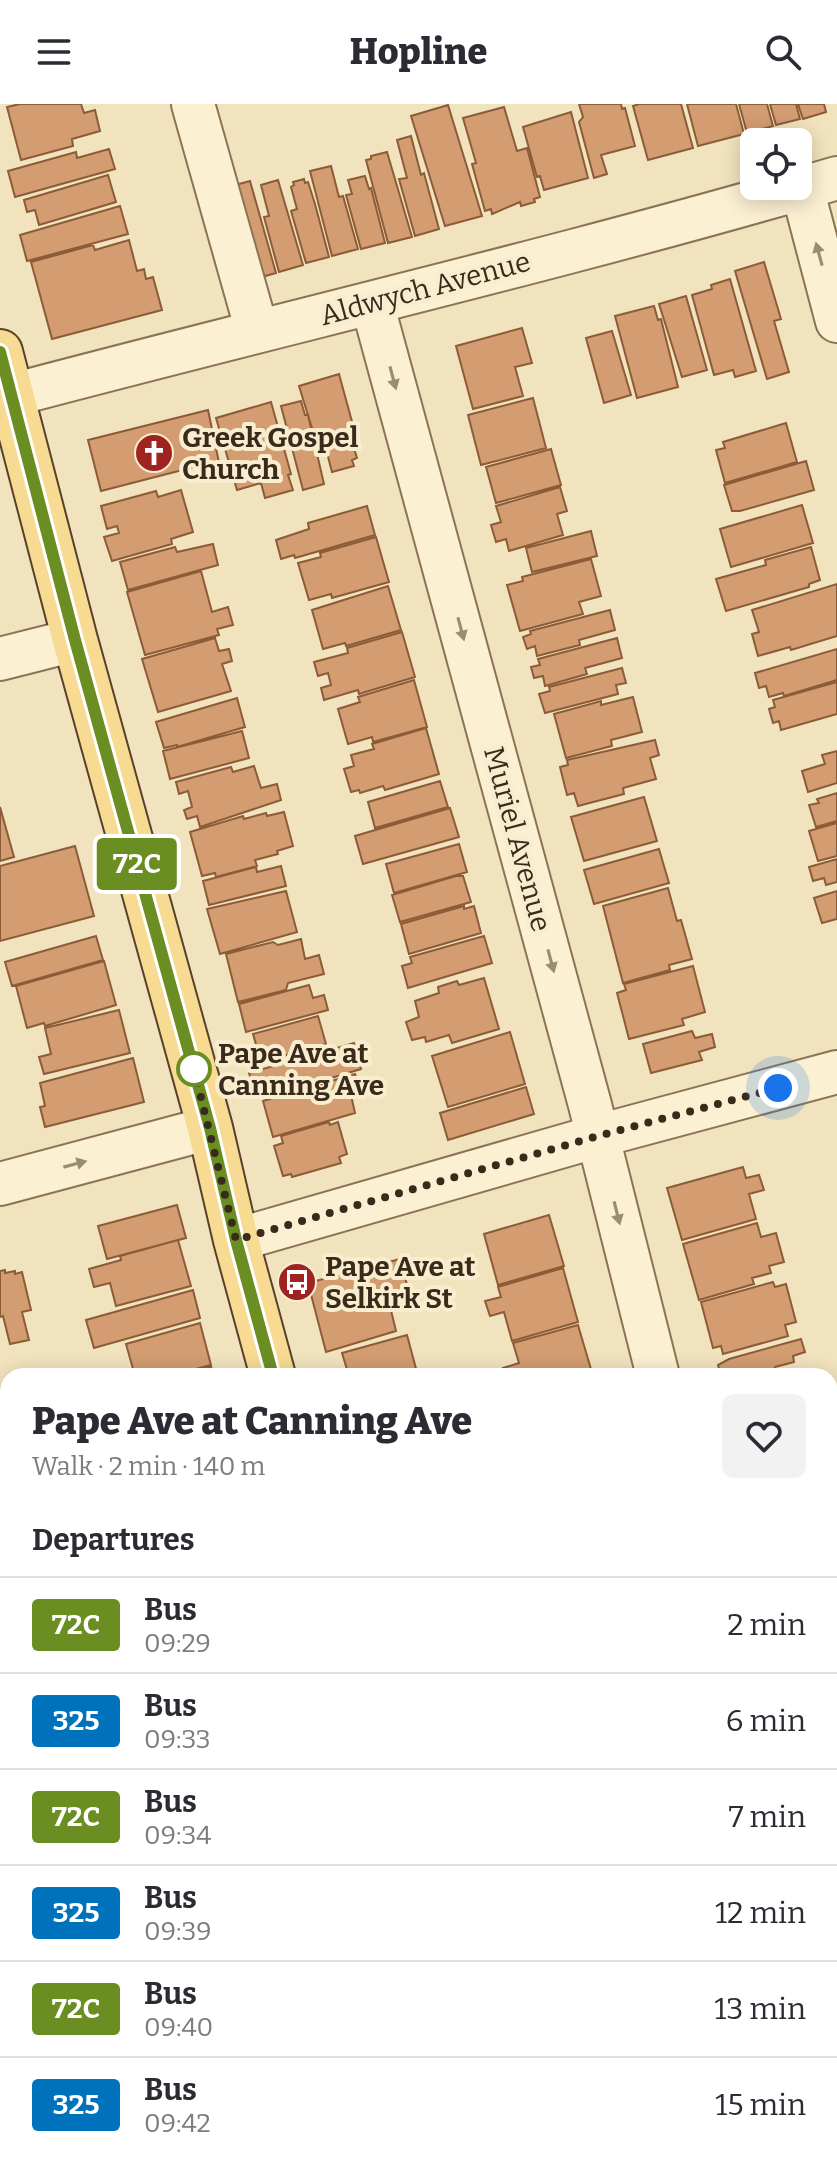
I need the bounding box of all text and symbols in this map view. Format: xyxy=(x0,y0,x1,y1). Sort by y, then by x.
icon: menu xyxy=(32,30,76,74)
text: Hopline xyxy=(350,30,487,74)
icon: search xyxy=(761,30,805,74)
map controls xyxy=(740,128,812,200)
button: locate xyxy=(740,128,812,200)
one-way arrow xyxy=(813,242,825,267)
street label: Aldwych Avenue xyxy=(316,245,534,332)
one-way arrow xyxy=(387,367,400,391)
place label: Greek Gospel Church xyxy=(182,421,359,486)
church icon: Greek Gospel Church xyxy=(133,432,175,474)
one-way arrow xyxy=(455,618,468,642)
street label: Muriel Avenue xyxy=(477,743,558,935)
line badge: 72C xyxy=(91,838,183,890)
text: 72C xyxy=(113,847,161,880)
one-way arrow xyxy=(545,950,558,974)
place label: Pape Ave at Canning Ave xyxy=(218,1037,384,1102)
marker: Pape Ave at Canning Ave xyxy=(177,1052,211,1086)
your location xyxy=(758,1068,798,1108)
one-way arrow xyxy=(63,1158,88,1170)
one-way arrow xyxy=(612,1200,624,1225)
place label: Pape Ave at Selkirk St xyxy=(325,1250,476,1315)
bus stop icon: Pape Ave at Selkirk St xyxy=(276,1261,318,1303)
button: heart xyxy=(722,1394,806,1478)
text: Pape Ave at Canning Ave xyxy=(32,1398,472,1444)
text: Walk · 2 min · 140 m xyxy=(32,1451,265,1482)
text: Departures xyxy=(32,1522,195,1558)
text: Bus xyxy=(144,1592,197,1628)
text: 2 min xyxy=(727,1607,806,1643)
text: 72C xyxy=(52,1608,100,1641)
text: 09:29 xyxy=(144,1628,211,1659)
text: Bus xyxy=(144,1688,197,1724)
text: 6 min xyxy=(726,1703,806,1739)
text: 325 xyxy=(52,1704,100,1737)
text: 09:33 xyxy=(144,1724,211,1755)
text: Bus xyxy=(144,1784,197,1820)
text: 7 min xyxy=(728,1799,806,1835)
text: 72C xyxy=(52,1800,100,1833)
text: 09:34 xyxy=(144,1820,211,1851)
text: Bus xyxy=(144,1880,197,1916)
text: 12 min xyxy=(715,1895,806,1931)
text: 325 xyxy=(52,1896,100,1929)
text: 09:39 xyxy=(144,1916,211,1947)
text: Bus xyxy=(144,1976,197,2012)
text: 13 min xyxy=(714,1991,806,2027)
text: 72C xyxy=(52,1992,100,2025)
text: 09:40 xyxy=(144,2012,213,2043)
text: Bus xyxy=(144,2072,197,2108)
text: 15 min xyxy=(715,2087,806,2123)
text: 325 xyxy=(52,2088,100,2121)
text: 09:42 xyxy=(144,2108,211,2139)

